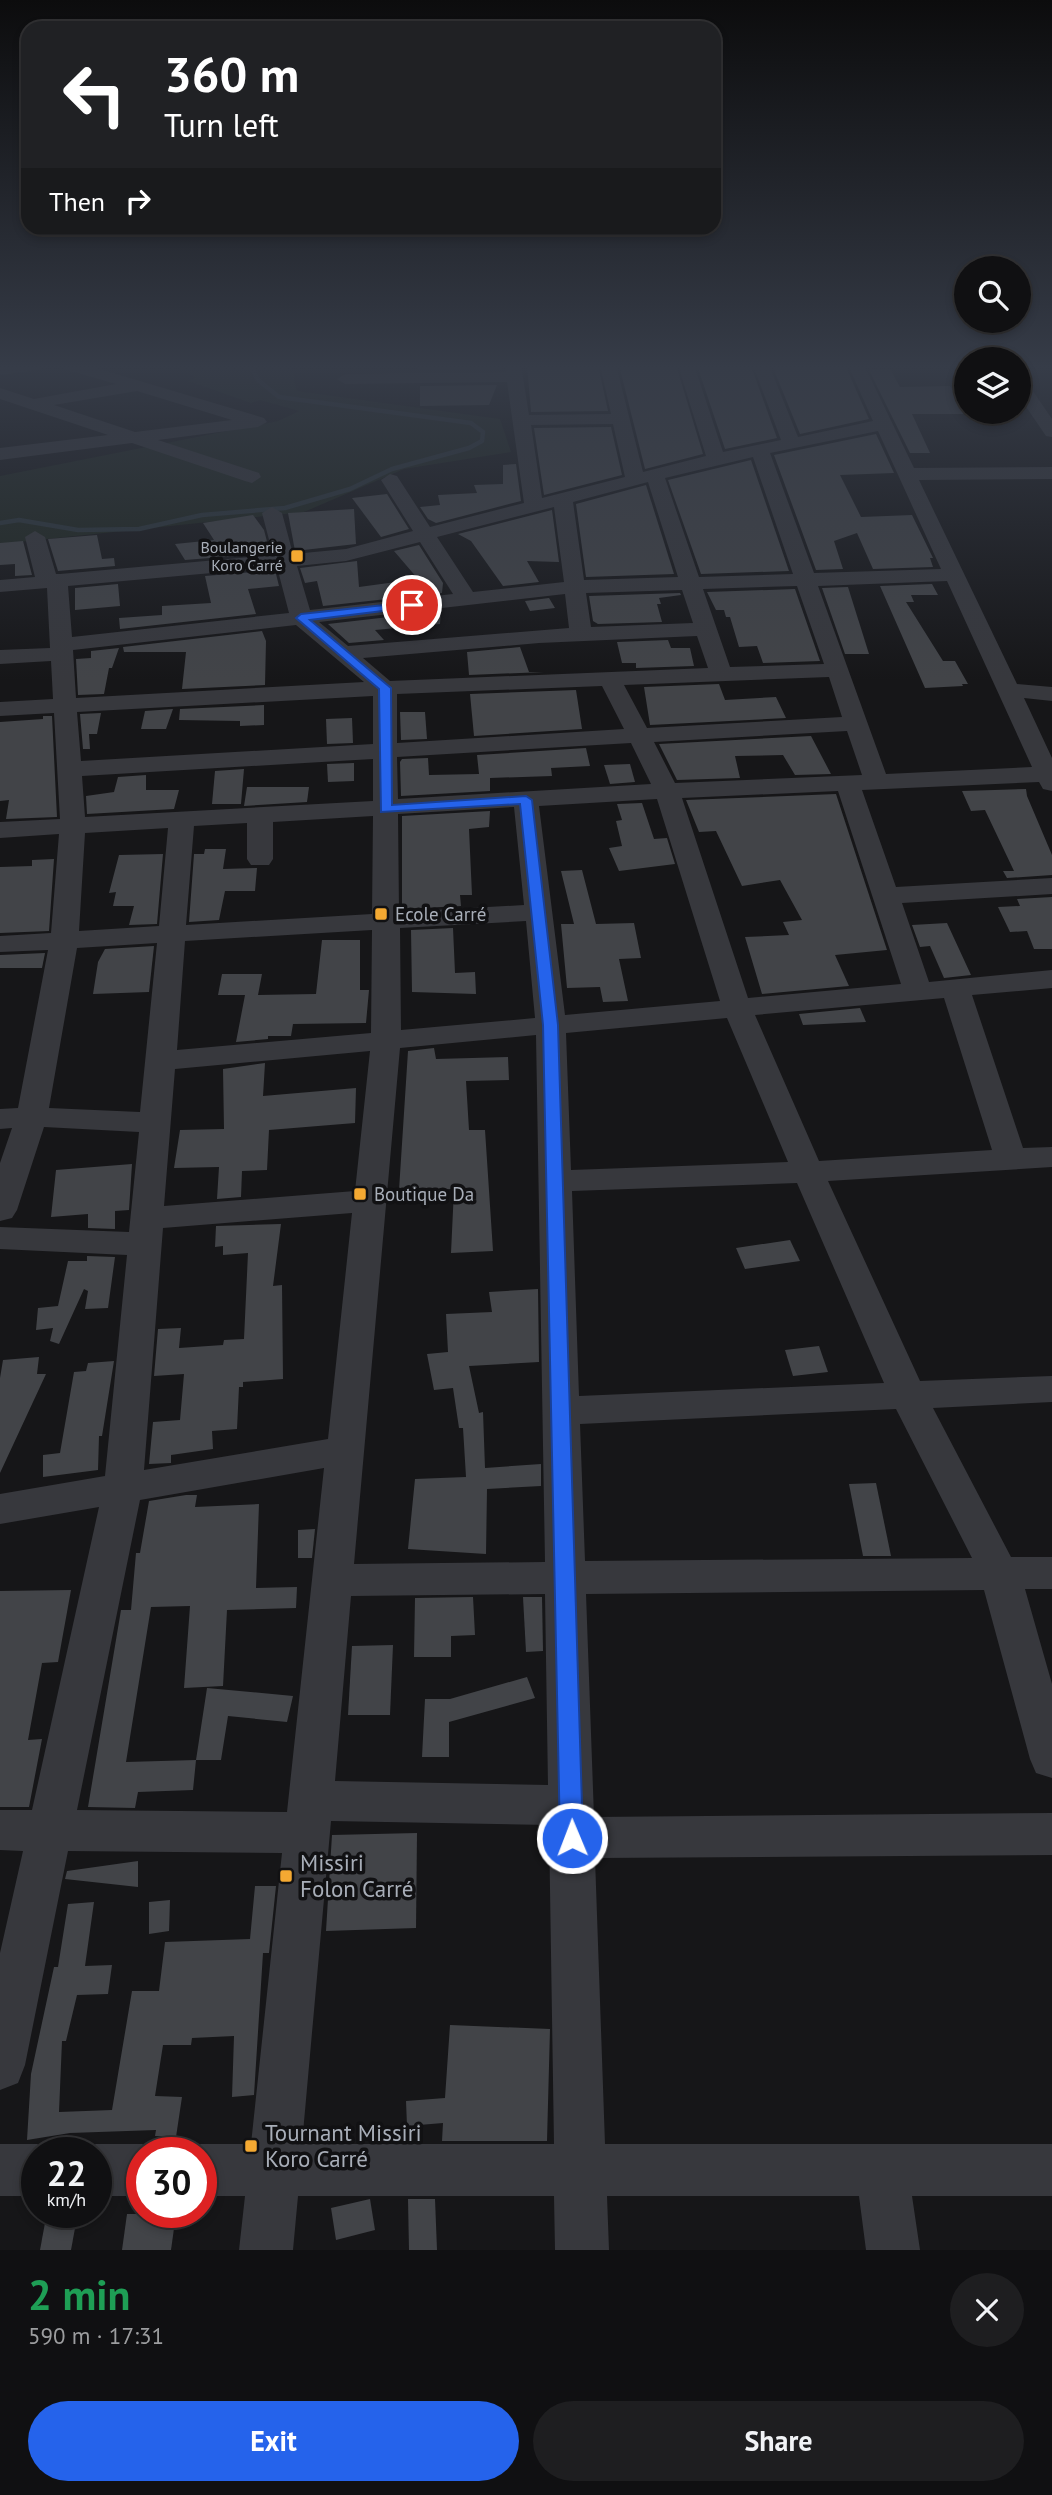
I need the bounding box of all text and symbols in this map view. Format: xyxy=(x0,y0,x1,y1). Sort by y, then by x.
text: 360 m xyxy=(164,42,299,106)
icon: left xyxy=(49,49,140,140)
text: Turn left xyxy=(164,104,279,146)
icon: right xyxy=(119,182,157,220)
text: Then xyxy=(49,185,105,218)
map controls xyxy=(954,256,1031,424)
button: search xyxy=(954,256,1031,333)
button: layers xyxy=(954,347,1031,424)
place label: Boulangerie Koro Carré xyxy=(201,537,283,575)
marker: Boulangerie Koro Carré xyxy=(289,548,305,564)
pin xyxy=(382,575,442,635)
icon: arrive xyxy=(393,586,431,624)
place label: Ecole Carré xyxy=(395,902,486,926)
marker: Ecole Carré xyxy=(373,906,389,922)
place label: Boutique Da xyxy=(374,1182,474,1206)
marker: Boutique Da xyxy=(352,1186,368,1202)
position arrow xyxy=(535,1801,609,1875)
place label: Missiri Folon Carré xyxy=(300,1848,413,1903)
marker: Missiri Folon Carré xyxy=(278,1868,294,1884)
place label: Tournant Missiri Koro Carré xyxy=(265,2118,422,2173)
speed limit sign: 30 xyxy=(126,2137,217,2228)
marker: Tournant Missiri Koro Carré xyxy=(243,2138,259,2154)
text: 22 xyxy=(47,2150,86,2196)
text: km/h xyxy=(47,2188,86,2211)
text: 2 min xyxy=(28,2267,130,2322)
button: close xyxy=(950,2273,1024,2347)
text: 590 m · 17:31 xyxy=(28,2321,164,2350)
button: Exit xyxy=(28,2401,519,2481)
button: Share xyxy=(533,2401,1024,2481)

